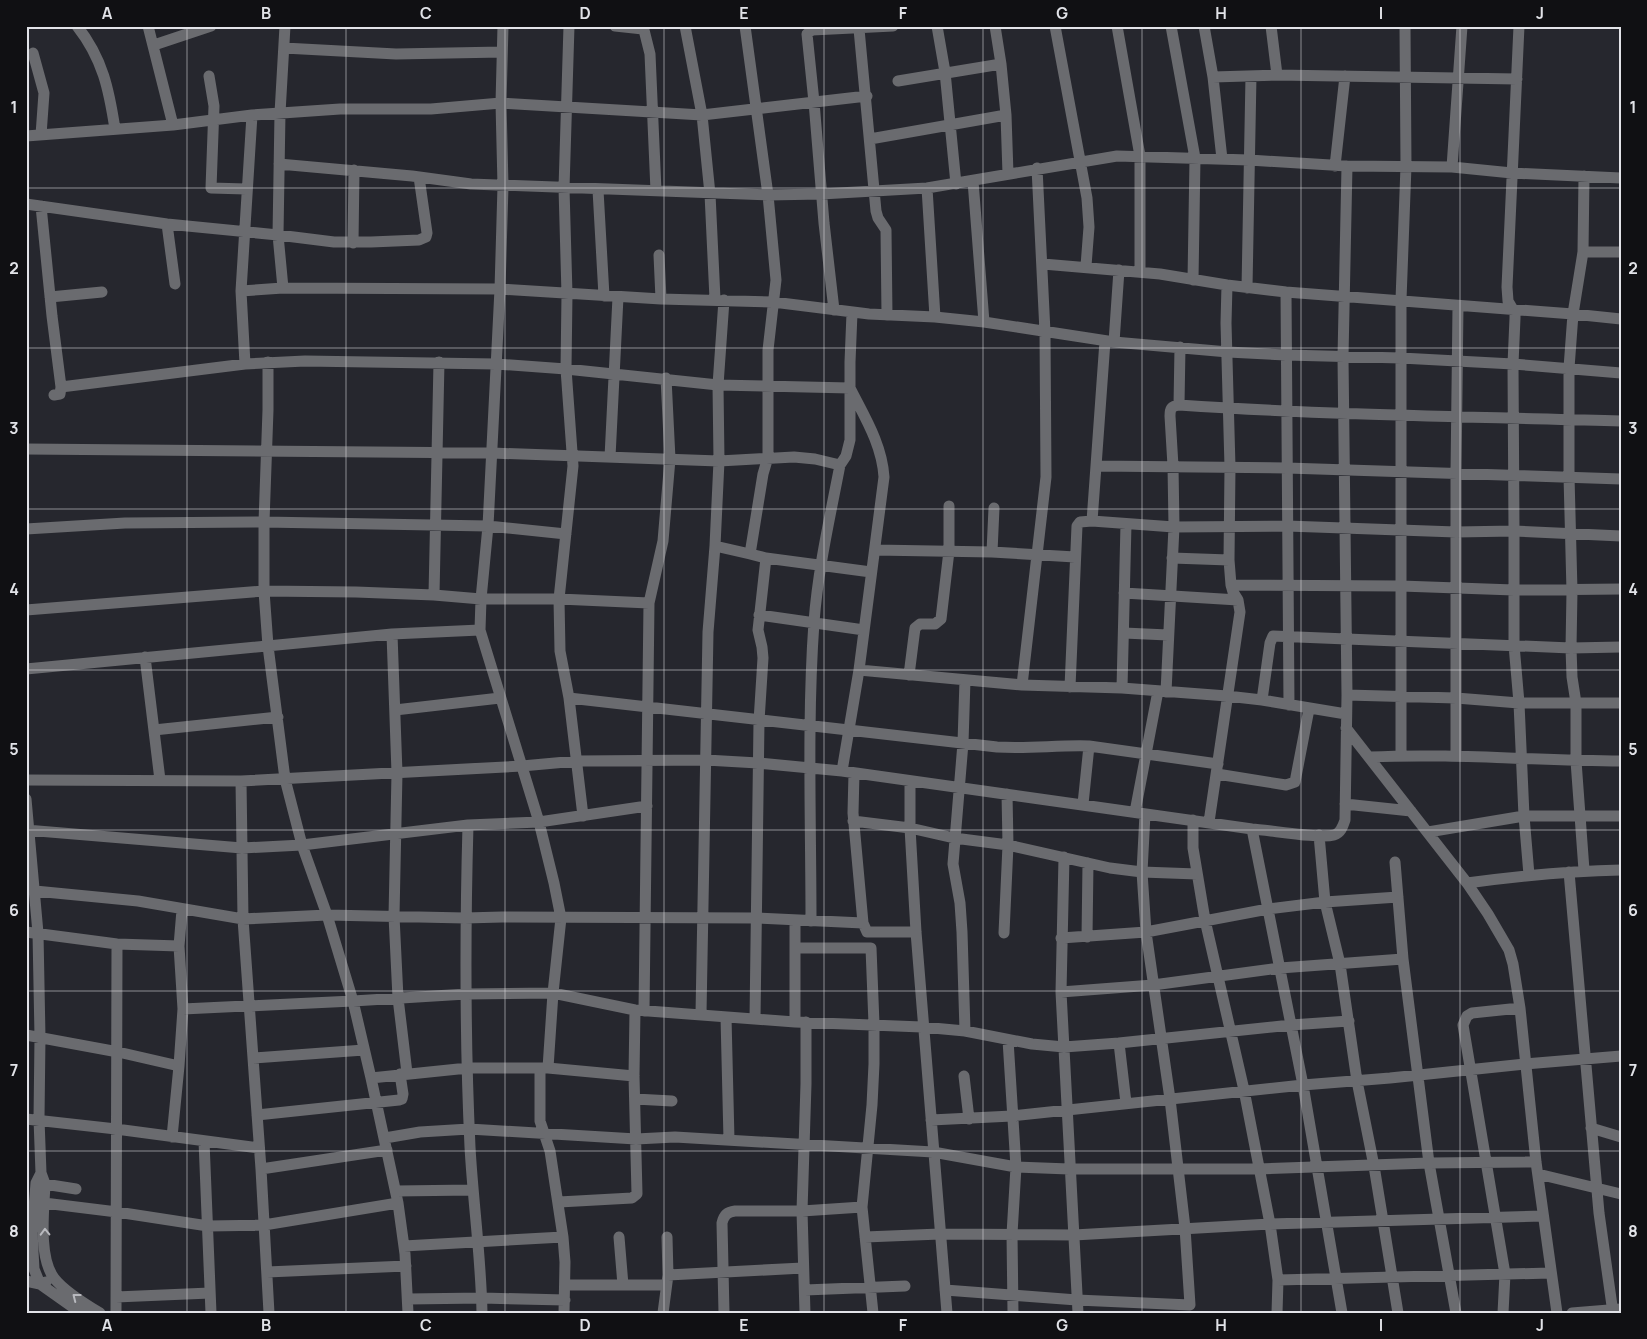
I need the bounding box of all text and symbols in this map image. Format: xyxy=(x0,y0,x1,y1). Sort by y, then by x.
text: A xyxy=(102,2,113,24)
text: B xyxy=(261,2,271,24)
text: C xyxy=(420,2,432,24)
text: D xyxy=(579,2,591,24)
text: E xyxy=(739,2,749,24)
text: F xyxy=(899,2,908,24)
text: G xyxy=(1056,2,1068,24)
text: H xyxy=(1215,2,1227,24)
text: I xyxy=(1379,2,1383,24)
text: J xyxy=(1536,2,1544,24)
text: 1 xyxy=(10,96,18,118)
text: 1 xyxy=(1629,96,1637,118)
text: 2 xyxy=(9,257,19,279)
text: 2 xyxy=(1628,257,1638,279)
text: 3 xyxy=(9,417,19,439)
text: 3 xyxy=(1628,417,1638,439)
text: 4 xyxy=(9,578,19,600)
text: 4 xyxy=(1628,578,1638,600)
text: 5 xyxy=(9,738,19,760)
text: 5 xyxy=(1628,738,1638,760)
text: 6 xyxy=(9,899,19,921)
text: 6 xyxy=(1628,899,1638,921)
text: 7 xyxy=(10,1059,18,1081)
text: 7 xyxy=(1629,1059,1637,1081)
text: 8 xyxy=(9,1220,19,1242)
text: 8 xyxy=(1628,1220,1638,1242)
one-way arrow xyxy=(39,1228,50,1236)
one-way arrow xyxy=(72,1294,82,1303)
text: A xyxy=(102,1314,113,1336)
text: B xyxy=(261,1314,271,1336)
text: C xyxy=(420,1314,432,1336)
text: D xyxy=(579,1314,591,1336)
text: E xyxy=(739,1314,749,1336)
text: F xyxy=(899,1314,908,1336)
text: G xyxy=(1056,1314,1068,1336)
text: H xyxy=(1215,1314,1227,1336)
text: I xyxy=(1379,1314,1383,1336)
text: J xyxy=(1536,1314,1544,1336)

